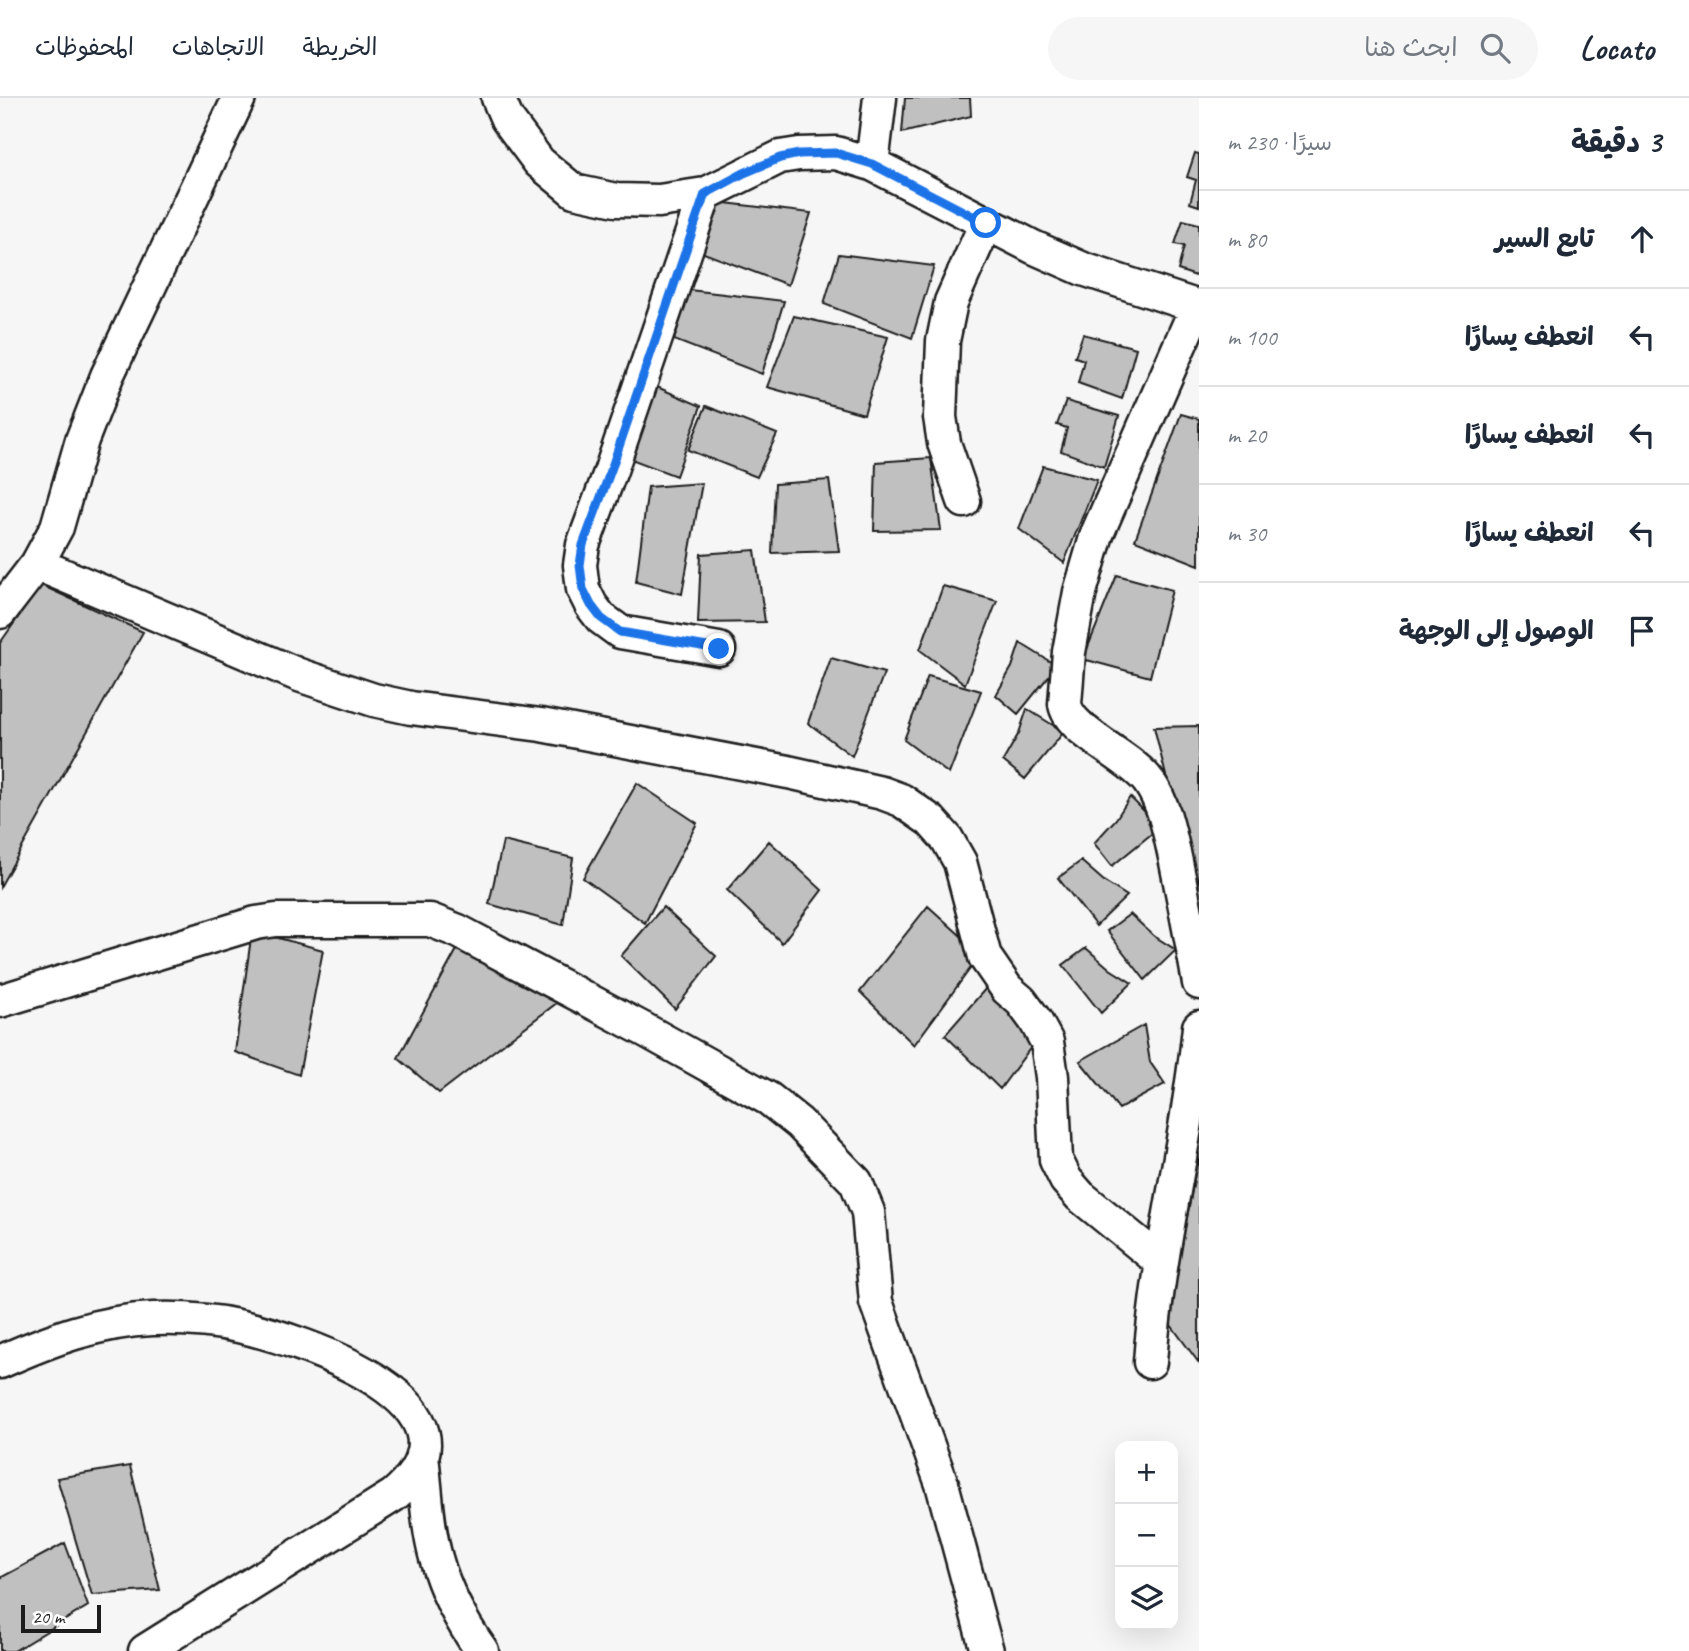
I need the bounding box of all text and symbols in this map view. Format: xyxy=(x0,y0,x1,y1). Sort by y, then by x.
search box xyxy=(1048,17,1538,80)
text: Locato xyxy=(1580,27,1654,69)
icon: search xyxy=(1476,29,1514,67)
text: ابحث هنا xyxy=(1364,31,1458,64)
text: المحفوظات xyxy=(35,32,134,62)
text: الاتجاهات xyxy=(172,32,265,62)
text: الخريطة xyxy=(303,32,377,62)
text: 3 دقيقة xyxy=(1571,123,1661,161)
text: سيرًا · 230 m xyxy=(1227,128,1332,157)
route start xyxy=(970,207,1001,238)
icon: ahead xyxy=(1623,220,1661,258)
text: تابع السير xyxy=(1495,222,1594,255)
text: 80 m xyxy=(1227,225,1266,254)
icon: left xyxy=(1623,318,1661,356)
text: انعطف يسارًا xyxy=(1465,320,1594,353)
text: 100 m xyxy=(1227,323,1277,352)
icon: left xyxy=(1623,416,1661,454)
text: انعطف يسارًا xyxy=(1465,418,1594,451)
text: 20 m xyxy=(1227,421,1266,450)
icon: left xyxy=(1623,514,1661,552)
text: انعطف يسارًا xyxy=(1465,516,1594,549)
text: 30 m xyxy=(1227,519,1266,548)
icon: arrive xyxy=(1623,612,1661,650)
text: الوصول إلى الوجهة xyxy=(1399,614,1594,647)
route end xyxy=(703,633,734,664)
map controls xyxy=(1115,1441,1178,1630)
button: + xyxy=(1115,1441,1178,1504)
button: − xyxy=(1115,1504,1178,1567)
button: layers xyxy=(1115,1567,1178,1630)
scale bar xyxy=(21,1602,102,1634)
text: 20 m xyxy=(32,1605,64,1629)

